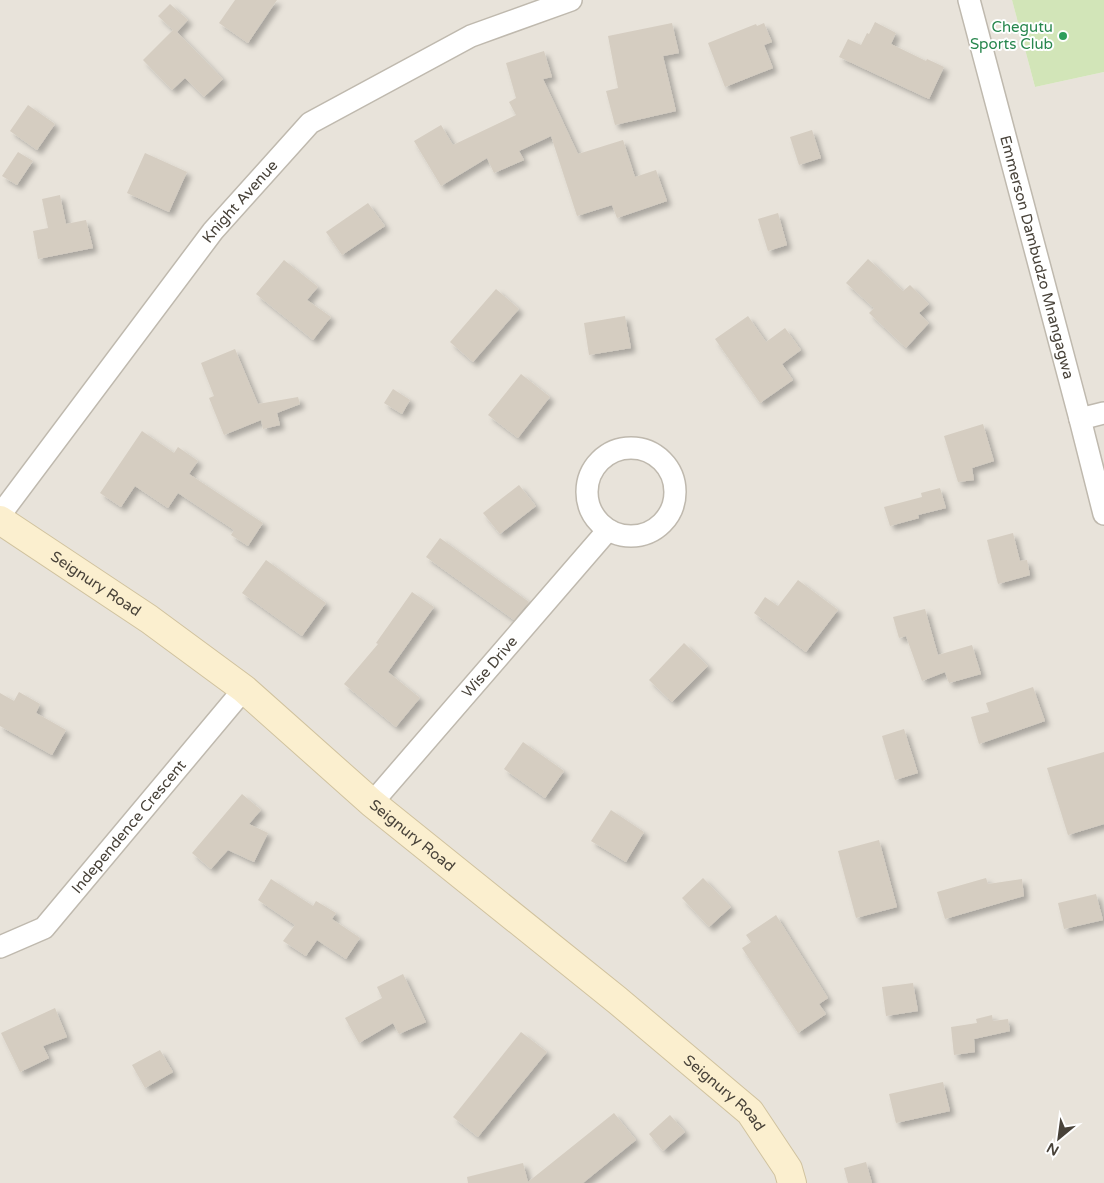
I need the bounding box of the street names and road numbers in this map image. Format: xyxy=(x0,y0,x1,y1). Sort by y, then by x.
street label: Emmerson Dambudzo Mnangagwa xyxy=(996,133,1078,381)
street label: Knight Avenue xyxy=(198,156,281,246)
street label: Seignury Road xyxy=(47,547,144,620)
street label: Wise Drive xyxy=(458,632,521,701)
street label: Independence Crescent xyxy=(68,756,190,897)
street label: Seignury Road xyxy=(366,796,459,875)
street label: Seignury Road xyxy=(680,1051,769,1134)

